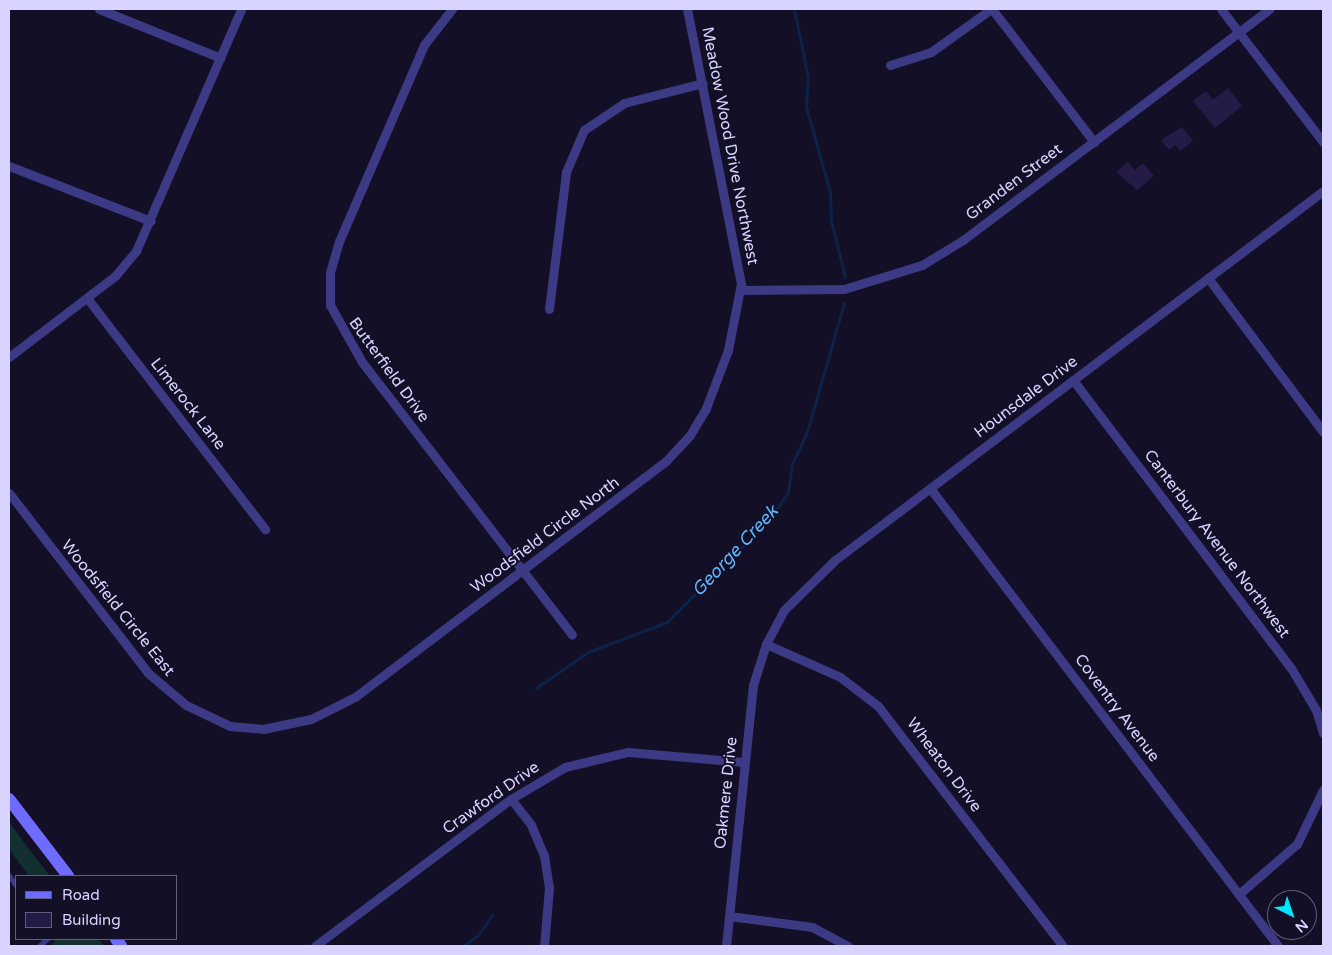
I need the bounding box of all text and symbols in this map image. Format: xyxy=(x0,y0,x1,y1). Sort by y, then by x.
street label: Meadow Wood Drive Northwest xyxy=(697,25,763,267)
street label: Granden Street xyxy=(962,140,1066,224)
street label: Butterfield Drive xyxy=(345,314,433,426)
street label: Hounsdale Drive xyxy=(971,352,1081,442)
street label: Limerock Lane xyxy=(146,354,230,454)
street label: Canterbury Avenue Northwest xyxy=(1140,446,1294,642)
street label: Woodsfield Circle North xyxy=(467,473,623,597)
water label: George Creek xyxy=(687,501,783,601)
street label: Woodsfield Circle East xyxy=(57,536,179,680)
street label: Coventry Avenue xyxy=(1070,650,1164,766)
street label: Wheaton Drive xyxy=(902,714,986,816)
street label: Oakmere Drive xyxy=(711,736,741,850)
street label: Crawford Drive xyxy=(439,758,543,838)
legend xyxy=(15,875,178,940)
text: Road xyxy=(62,886,100,904)
north arrow xyxy=(1267,890,1317,940)
text: Building xyxy=(62,911,121,929)
text: N xyxy=(1292,916,1311,936)

